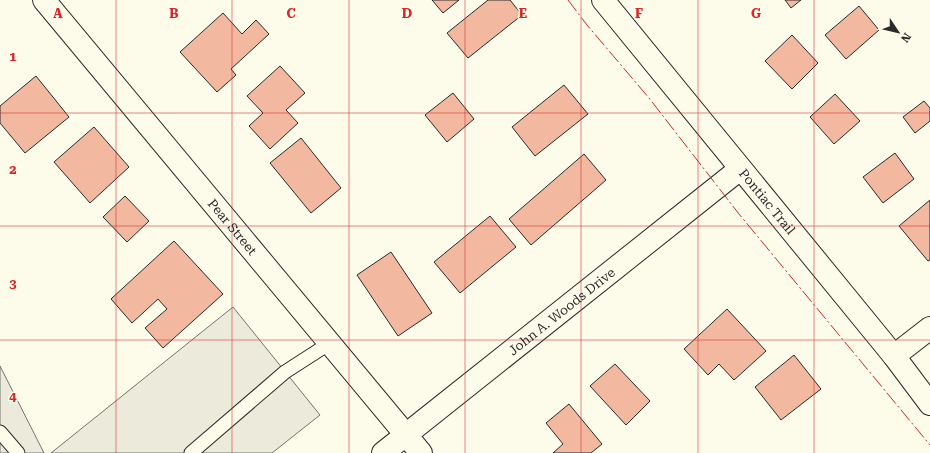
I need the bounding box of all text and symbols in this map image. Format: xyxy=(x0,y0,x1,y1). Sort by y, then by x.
text: A xyxy=(53,6,63,21)
text: B xyxy=(169,6,179,21)
text: C xyxy=(286,6,296,21)
text: D xyxy=(402,6,412,21)
text: E xyxy=(519,6,527,21)
text: F xyxy=(635,6,643,21)
text: G xyxy=(751,6,761,21)
north arrow xyxy=(878,12,918,52)
text: N xyxy=(898,30,914,45)
text: 1 xyxy=(9,49,17,64)
text: 2 xyxy=(9,162,17,177)
street label: Pontiac Trail xyxy=(736,166,798,237)
street label: Pear Street xyxy=(205,196,260,258)
street label: John A. Woods Drive xyxy=(505,265,618,358)
text: 3 xyxy=(9,276,17,291)
text: 4 xyxy=(9,389,17,404)

